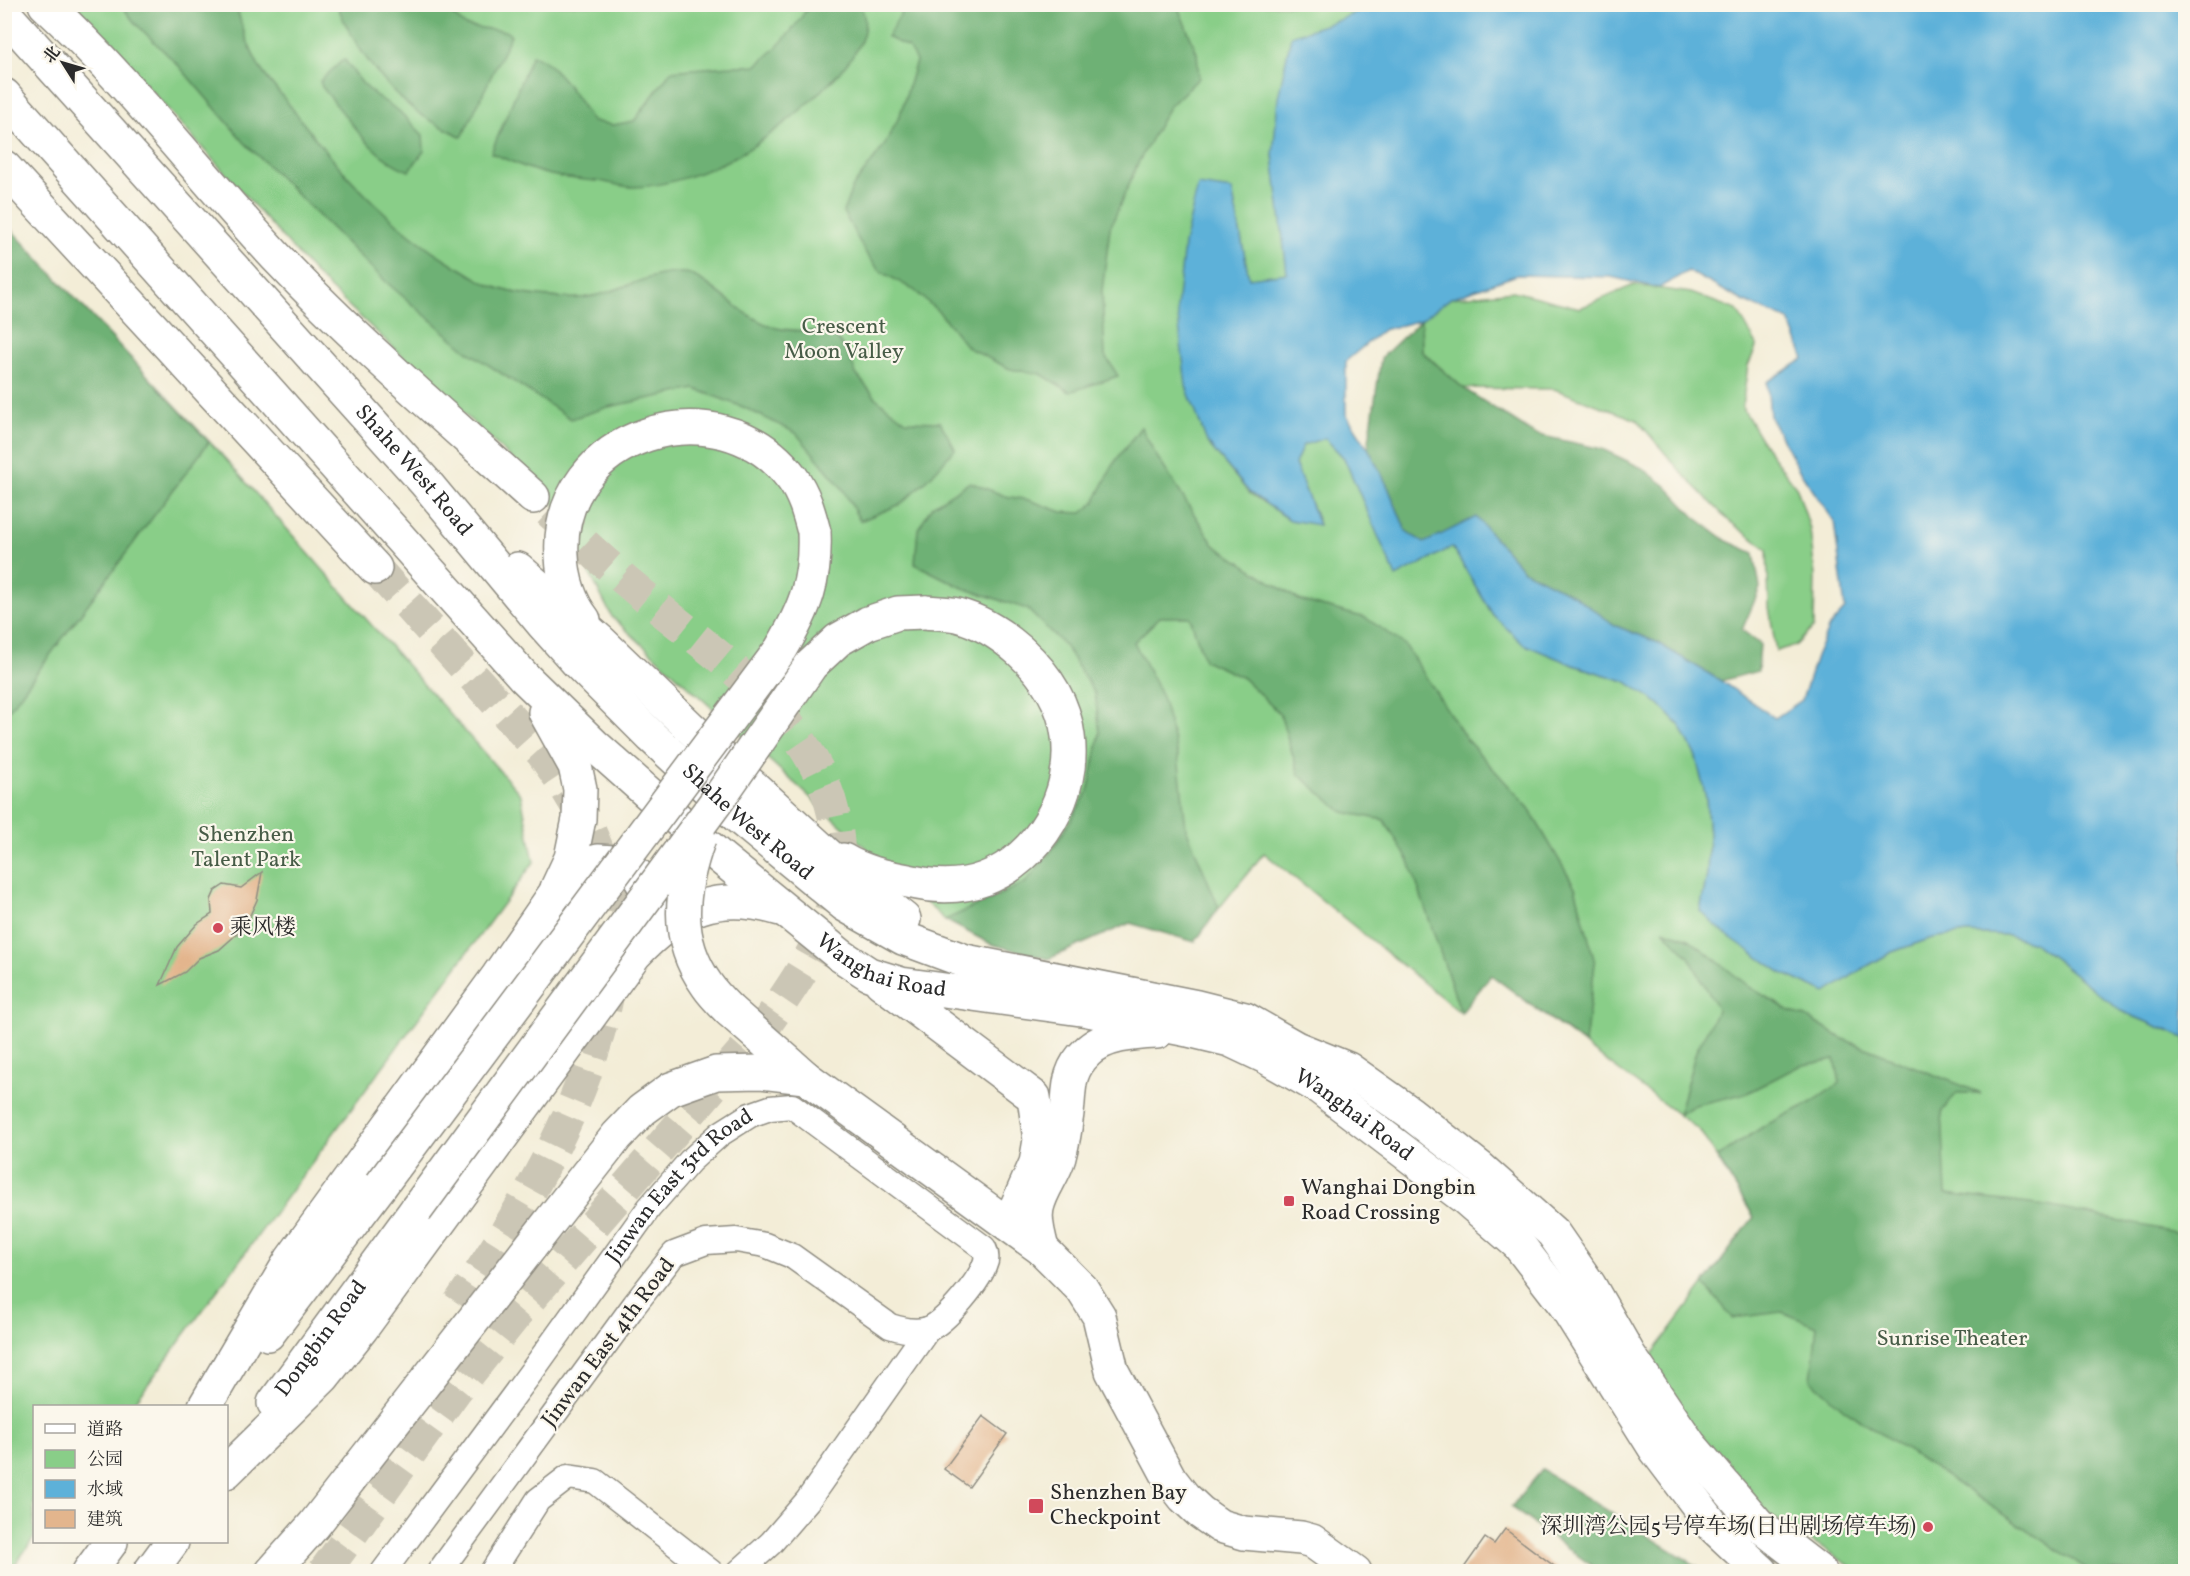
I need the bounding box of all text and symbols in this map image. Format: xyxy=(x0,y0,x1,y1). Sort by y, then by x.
north arrow xyxy=(33,33,93,93)
text: 北 xyxy=(39,42,66,68)
park label: Crescent Moon Valley xyxy=(784,312,904,368)
street label: Shahe West Road xyxy=(347,398,479,543)
street label: Shahe West Road xyxy=(675,756,820,888)
park label: Shenzhen Talent Park xyxy=(191,820,301,876)
place label: 乘风楼 xyxy=(230,913,296,944)
marker: 乘风楼 xyxy=(211,921,225,935)
street label: Wanghai Road xyxy=(809,926,948,1006)
street label: Wanghai Road xyxy=(1289,1061,1420,1169)
street label: Jinwan East 3rd Road xyxy=(598,1101,759,1270)
place label: Wanghai Dongbin Road Crossing xyxy=(1301,1173,1476,1229)
marker: Wanghai Dongbin Road Crossing xyxy=(1282,1194,1296,1208)
street label: Jinwan East 4th Road xyxy=(535,1252,683,1434)
street label: Dongbin Road xyxy=(268,1274,375,1403)
park label: Sunrise Theater xyxy=(1877,1324,2027,1355)
legend xyxy=(33,1405,228,1543)
text: 道路 xyxy=(87,1418,123,1443)
text: 公园 xyxy=(87,1448,123,1473)
text: 水域 xyxy=(87,1478,123,1503)
place label: Shenzhen Bay Checkpoint xyxy=(1050,1478,1187,1534)
marker: Shenzhen Bay Checkpoint xyxy=(1027,1497,1045,1515)
text: 建筑 xyxy=(87,1508,123,1533)
place label: 深圳湾公园5号停车场(日出剧场停车场) xyxy=(1541,1512,1916,1543)
marker: 深圳湾公园5号停车场(日出剧场停车场) xyxy=(1921,1520,1935,1534)

